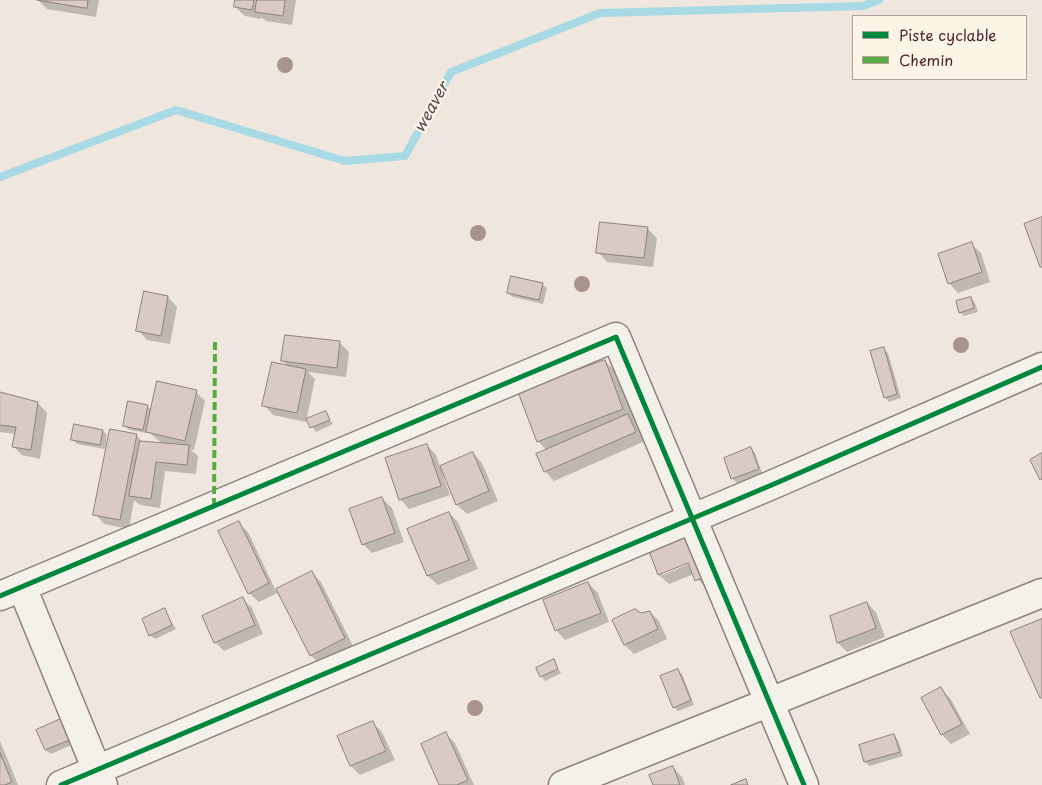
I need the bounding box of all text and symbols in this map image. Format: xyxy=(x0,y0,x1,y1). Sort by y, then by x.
legend xyxy=(852,15,1027,80)
text: Piste cyclable xyxy=(899,23,996,46)
text: Chemin xyxy=(899,48,953,71)
water label: weaver xyxy=(410,79,454,137)

